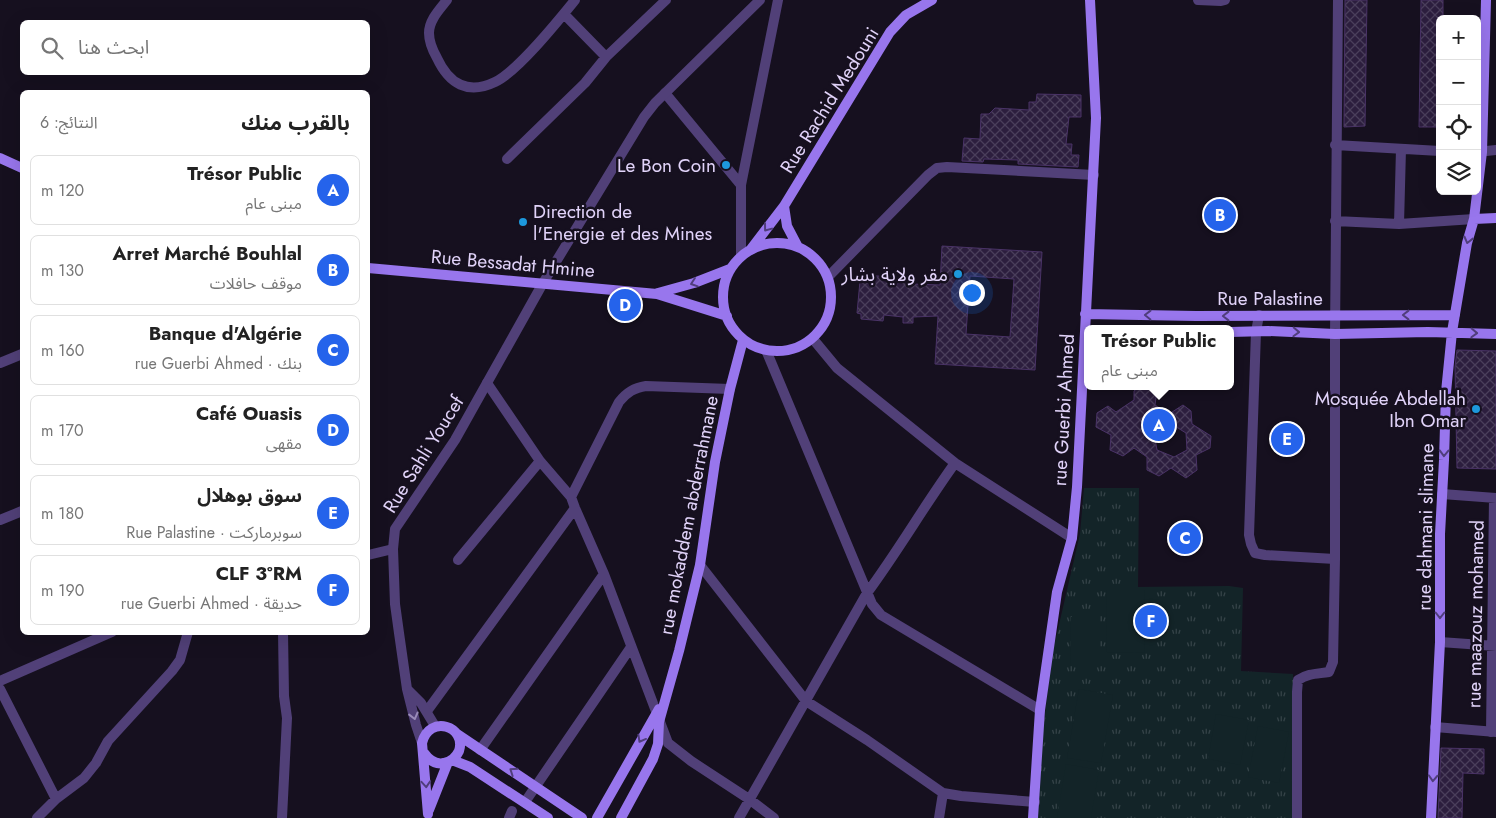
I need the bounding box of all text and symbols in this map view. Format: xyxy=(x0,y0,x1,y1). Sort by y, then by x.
map controls xyxy=(1436,15,1481,195)
button: + xyxy=(1436,15,1481,60)
search box xyxy=(20,20,370,75)
street label: Rue Rachid Medouni xyxy=(774,22,885,179)
icon: search xyxy=(38,34,66,62)
text: ابحث هنا xyxy=(78,34,149,61)
button: − xyxy=(1436,60,1481,105)
button: locate xyxy=(1436,105,1481,150)
text: بالقرب منك xyxy=(241,108,350,138)
text: النتائج: 6 xyxy=(40,111,98,134)
button: layers xyxy=(1436,150,1481,195)
place label: Le Bon Coin xyxy=(617,152,716,179)
marker: Le Bon Coin xyxy=(720,159,732,171)
text: Trésor Public xyxy=(187,160,302,187)
text: 120 m xyxy=(41,179,84,202)
text: A xyxy=(327,179,339,202)
text: مبنى عام xyxy=(246,192,302,215)
pin: B xyxy=(1204,196,1236,234)
place label: Direction de l'Energie et des Mines xyxy=(533,198,713,247)
marker: Direction de l'Energie et des Mines xyxy=(517,216,529,228)
one-way arrow xyxy=(764,222,773,232)
one-way arrow xyxy=(1464,235,1474,243)
text: Arret Marché Bouhlal xyxy=(113,240,302,267)
street label: Rue Bessadat Hmine xyxy=(430,243,596,284)
text: 130 m xyxy=(41,259,84,282)
text: B xyxy=(328,259,338,282)
place label: مقر ولاية بشار xyxy=(840,261,948,288)
marker: مقر ولاية بشار xyxy=(952,268,964,280)
text: موقف حافلات xyxy=(210,272,302,295)
one-way arrow xyxy=(690,277,698,287)
your location xyxy=(959,280,985,306)
street label: Rue Palastine xyxy=(1217,285,1323,312)
pin: D xyxy=(609,286,641,324)
one-way arrow xyxy=(1143,310,1151,320)
one-way arrow xyxy=(1402,310,1410,321)
one-way arrow xyxy=(1222,311,1230,321)
text: Banque d'Algérie xyxy=(149,320,302,347)
popup xyxy=(1084,325,1234,390)
text: Trésor Public xyxy=(1102,327,1216,354)
one-way arrow xyxy=(1293,327,1301,338)
one-way arrow xyxy=(1470,328,1478,338)
street label: rue Guerbi Ahmed xyxy=(1046,333,1081,487)
text: 160 m xyxy=(41,339,84,362)
text: C xyxy=(327,339,339,362)
text: بنك · rue Guerbi Ahmed xyxy=(135,352,302,375)
text: مبنى عام xyxy=(1102,359,1158,382)
place label: Mosquée Abdellah Ibn Omar xyxy=(1315,385,1466,434)
street label: Rue Sahli Youcef xyxy=(376,390,471,518)
street label: rue mokaddem abderrahmane xyxy=(652,393,725,637)
text: Café Ouasis xyxy=(196,400,302,427)
marker: Mosquée Abdellah Ibn Omar xyxy=(1470,403,1482,415)
pin: A xyxy=(1143,406,1175,444)
text: 170 m xyxy=(41,419,84,442)
text: D xyxy=(327,419,339,442)
pin: E xyxy=(1271,420,1303,458)
text: مقهى xyxy=(266,432,302,455)
street label: rue dahmani slimane xyxy=(1411,443,1440,611)
one-way arrow xyxy=(1439,449,1450,457)
text: سوق بوهلال xyxy=(197,482,302,509)
text: 180 m xyxy=(41,502,84,525)
text: E xyxy=(328,502,338,525)
pin: C xyxy=(1169,519,1201,557)
street label: rue maazouz mohamed xyxy=(1460,520,1491,708)
text: سوبرماركت · Rue Palastine xyxy=(126,521,302,544)
text: CLF 3°RM xyxy=(216,560,302,587)
text: 190 m xyxy=(41,579,84,602)
text: F xyxy=(329,579,337,602)
text: حديقة · rue Guerbi Ahmed xyxy=(121,592,302,615)
pin: F xyxy=(1135,602,1167,640)
one-way arrow xyxy=(1435,612,1445,620)
one-way arrow xyxy=(408,712,419,721)
one-way arrow xyxy=(638,734,648,743)
one-way arrow xyxy=(509,768,518,778)
one-way arrow xyxy=(1428,774,1438,782)
one-way arrow xyxy=(420,780,431,788)

